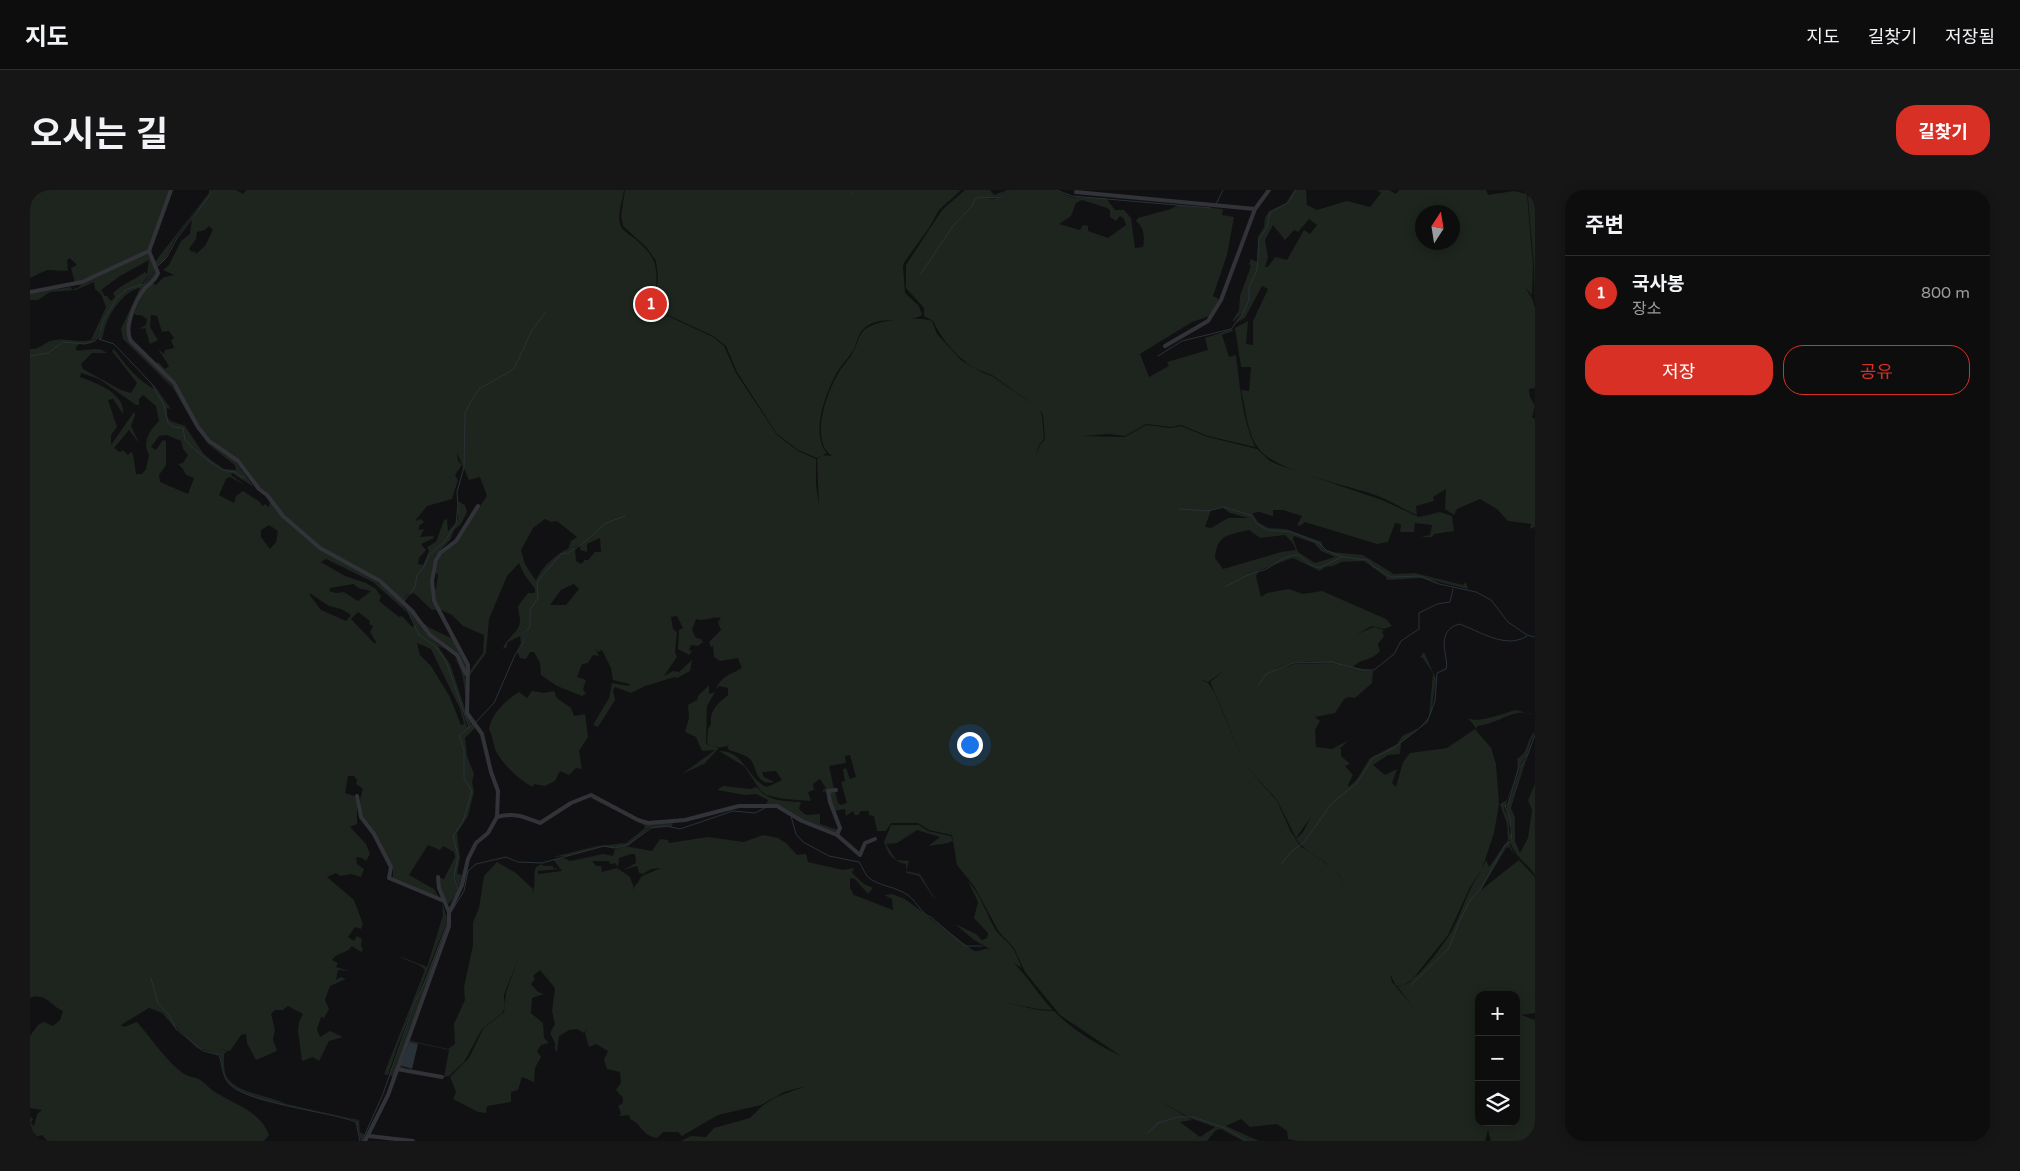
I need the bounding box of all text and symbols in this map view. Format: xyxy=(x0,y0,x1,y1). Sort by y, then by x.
text: 지도 xyxy=(25,23,69,52)
text: 지도 xyxy=(1807,26,1840,48)
text: 길찾기 xyxy=(1868,26,1917,48)
text: 저장됨 xyxy=(1945,26,1995,48)
button: 길찾기 xyxy=(1896,105,1990,155)
text: 오시는 길 xyxy=(30,114,168,156)
north arrow xyxy=(1415,205,1460,250)
text: 주변 xyxy=(1585,213,1624,238)
text: 국사봉 xyxy=(1632,273,1684,295)
text: 1 xyxy=(1596,283,1606,303)
text: 800 m xyxy=(1921,283,1970,303)
pin: 1 xyxy=(635,285,667,323)
text: 장소 xyxy=(1632,299,1661,319)
button: 저장 xyxy=(1585,345,1773,395)
button: 공유 xyxy=(1783,345,1970,395)
your location xyxy=(957,732,983,758)
map controls xyxy=(1475,991,1520,1126)
button: + xyxy=(1475,991,1520,1036)
button: − xyxy=(1475,1036,1520,1081)
button: layers xyxy=(1475,1081,1520,1126)

